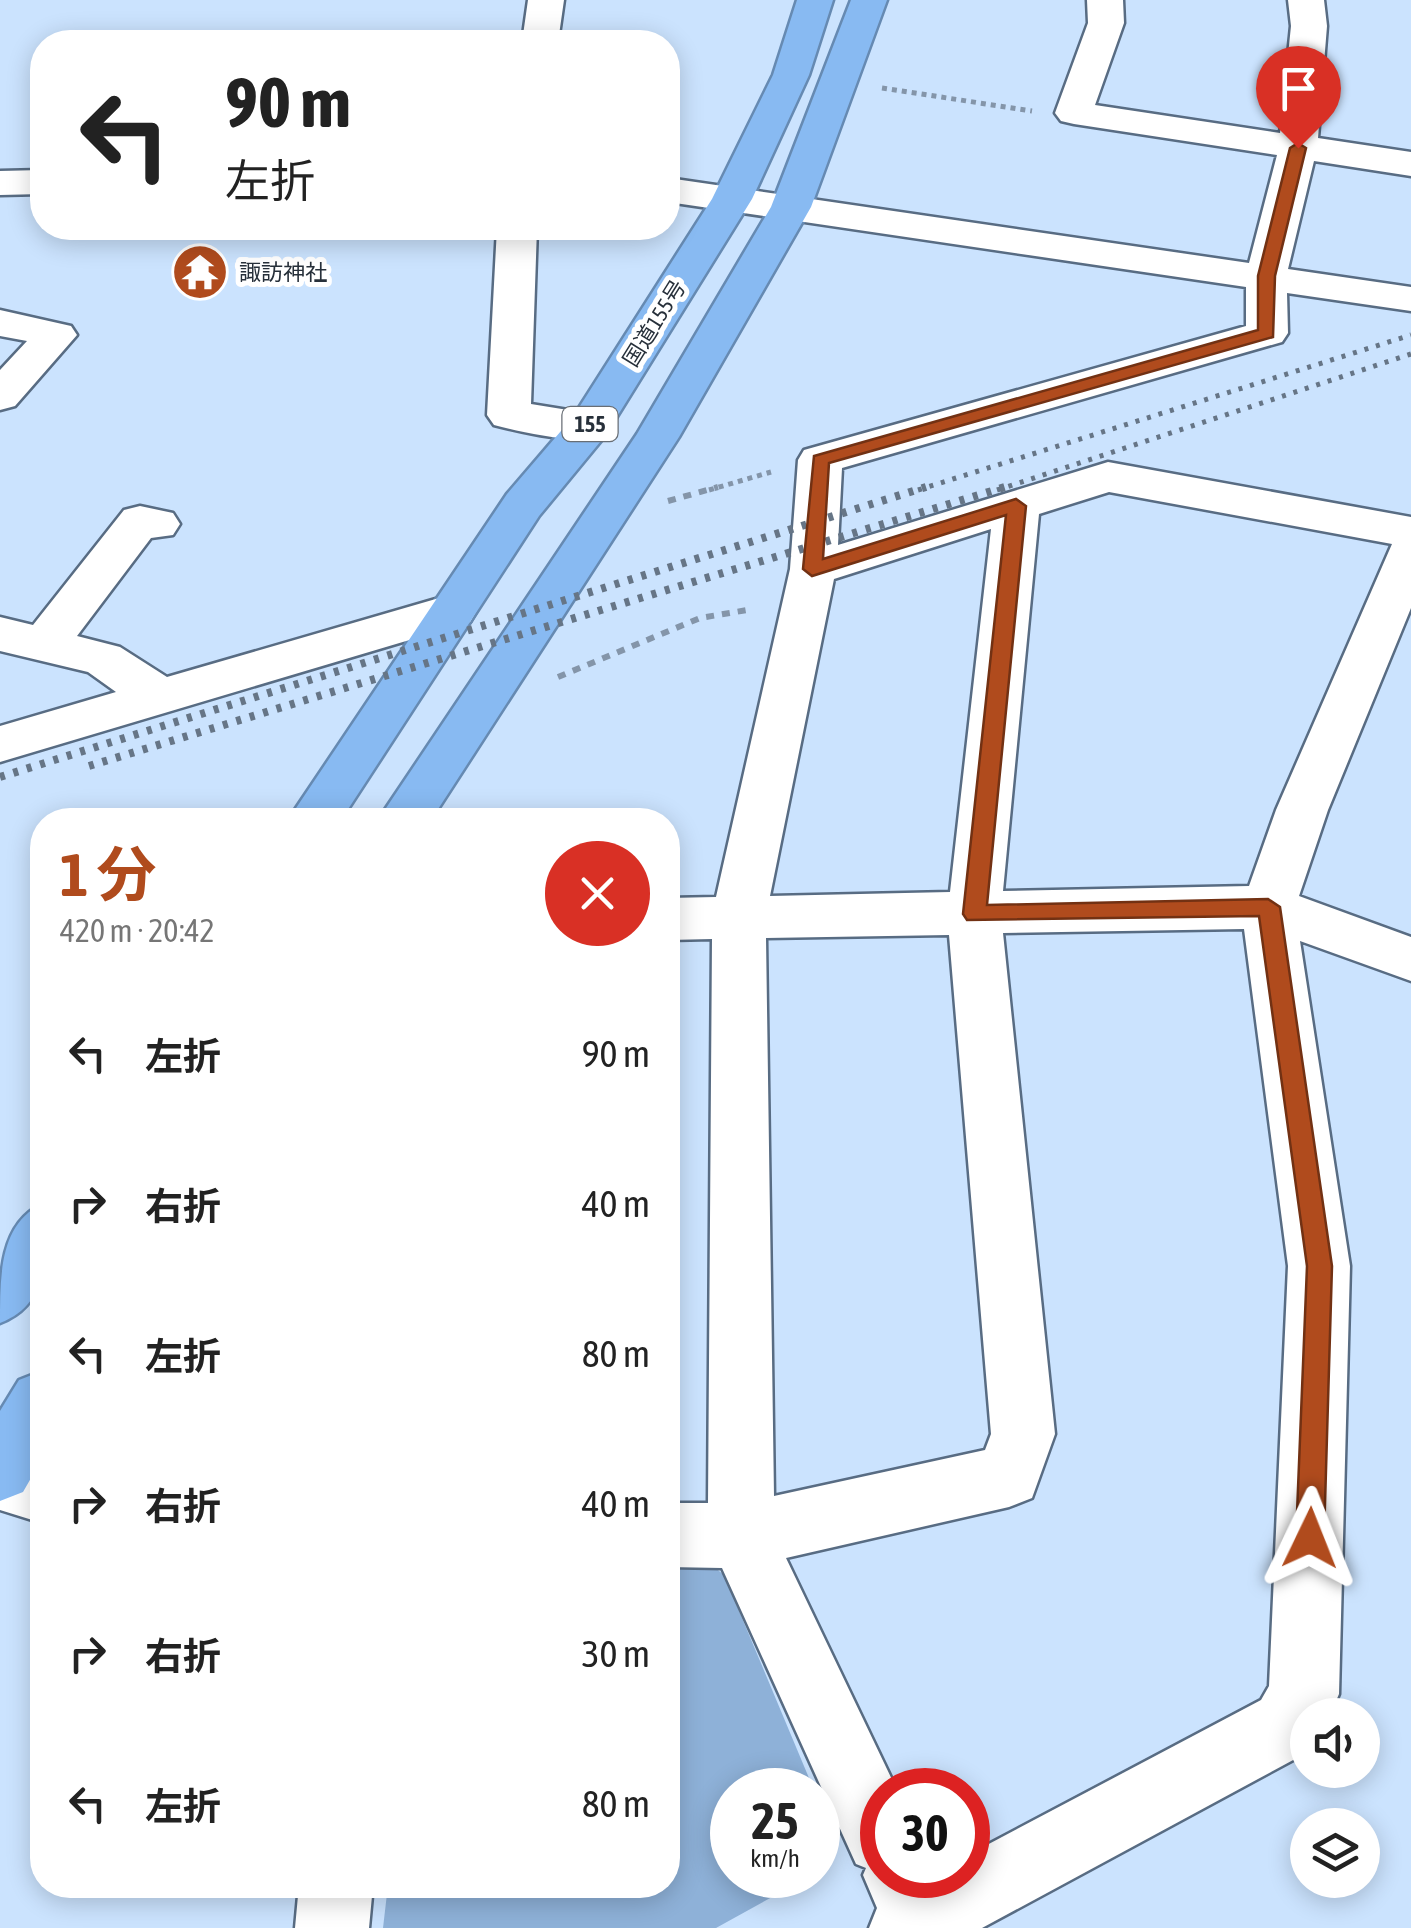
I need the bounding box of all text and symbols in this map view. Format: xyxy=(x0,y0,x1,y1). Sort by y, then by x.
pin xyxy=(1256,46,1341,149)
icon: arrive xyxy=(1271,61,1326,116)
text: 90 m xyxy=(225,62,351,142)
icon: left xyxy=(60,70,190,200)
text: 左折 xyxy=(225,155,315,207)
temple icon: 諏訪神社 xyxy=(170,242,230,302)
place label: 諏訪神社 xyxy=(239,259,327,285)
street label: 国道155号 xyxy=(617,275,691,371)
road number: 155 xyxy=(562,407,618,441)
text: 1 分 xyxy=(60,840,156,909)
button: close xyxy=(545,841,650,946)
text: 420 m · 20:42 xyxy=(60,912,215,949)
icon: left xyxy=(60,1026,115,1081)
text: 90 m xyxy=(582,1032,650,1075)
text: 左折 xyxy=(145,1035,221,1078)
icon: right xyxy=(60,1176,115,1231)
text: 40 m xyxy=(582,1182,650,1225)
text: 右折 xyxy=(145,1185,221,1228)
icon: left xyxy=(60,1326,115,1381)
text: 80 m xyxy=(582,1332,650,1375)
text: 左折 xyxy=(145,1335,221,1378)
icon: right xyxy=(60,1476,115,1531)
text: 40 m xyxy=(582,1482,650,1525)
text: 右折 xyxy=(145,1485,221,1528)
position arrow xyxy=(1258,1486,1362,1590)
icon: right xyxy=(60,1626,115,1681)
text: 30 m xyxy=(582,1632,650,1675)
text: 右折 xyxy=(145,1635,221,1678)
map controls xyxy=(1290,1698,1380,1898)
button: sound xyxy=(1290,1698,1380,1788)
speed limit sign: 30 xyxy=(860,1768,990,1898)
icon: left xyxy=(60,1776,115,1831)
text: 80 m xyxy=(582,1782,650,1825)
text: 左折 xyxy=(145,1785,221,1828)
text: 25 xyxy=(751,1792,798,1850)
button: layers xyxy=(1290,1808,1380,1898)
text: km/h xyxy=(750,1844,800,1872)

